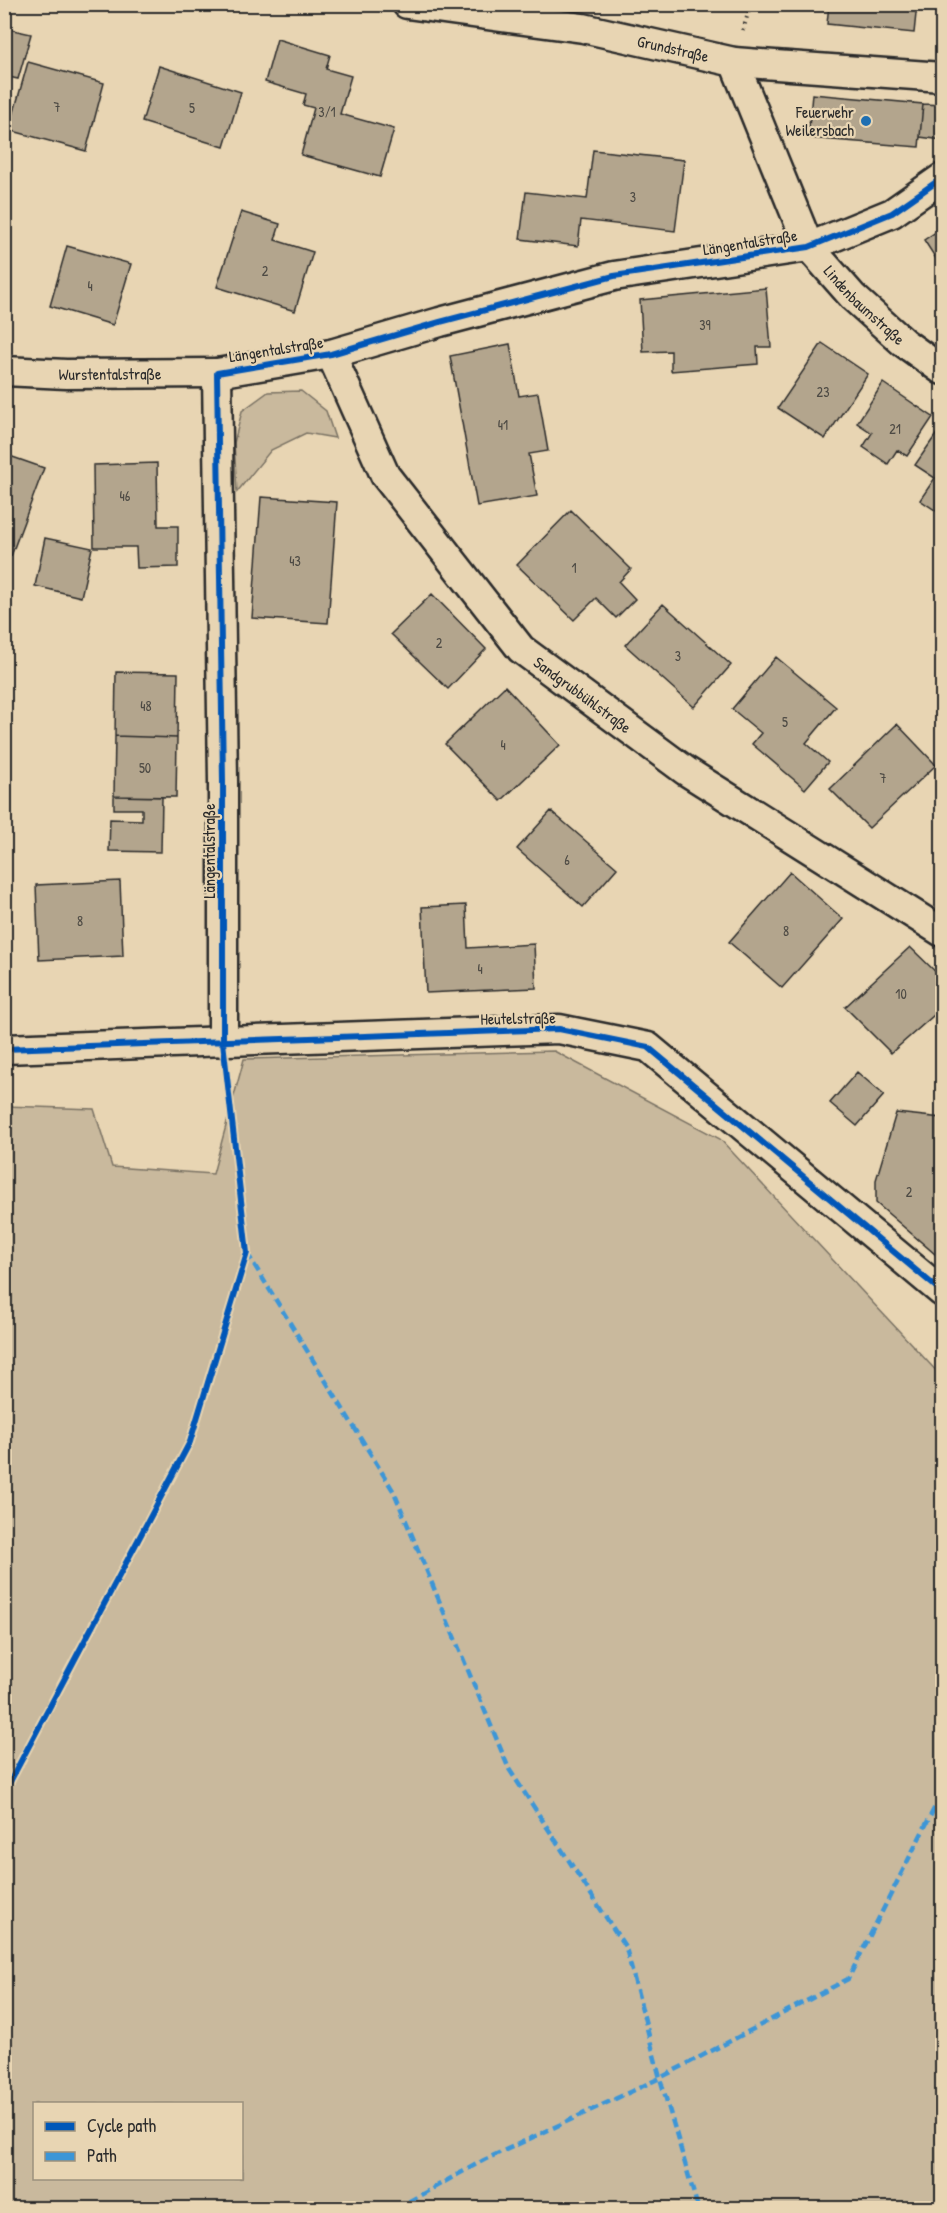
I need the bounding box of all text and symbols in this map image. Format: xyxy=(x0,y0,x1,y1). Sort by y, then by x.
street label: Grundstraße xyxy=(635,30,712,67)
house number: 7 xyxy=(54,97,61,116)
house number: 5 xyxy=(189,98,195,117)
place label: Feuerwehr Weilersbach xyxy=(785,101,854,141)
house number: 3/1 xyxy=(318,102,336,121)
marker: Feuerwehr Weilersbach xyxy=(859,114,873,128)
house number: 3 xyxy=(630,187,636,206)
street label: Längentalstraße xyxy=(701,224,799,260)
street label: Lindenbaumstraße xyxy=(819,260,910,350)
house number: 2 xyxy=(262,261,269,280)
house number: 4 xyxy=(87,276,93,295)
house number: 39 xyxy=(699,315,711,334)
street label: Längentalstraße xyxy=(227,331,325,367)
street label: Wurstentalstraße xyxy=(58,362,162,385)
house number: 23 xyxy=(817,382,829,401)
house number: 41 xyxy=(498,415,508,434)
house number: 21 xyxy=(889,419,901,438)
house number: 46 xyxy=(120,486,131,505)
house number: 43 xyxy=(289,551,301,570)
house number: 1 xyxy=(571,558,577,577)
house number: 2 xyxy=(436,633,443,652)
house number: 3 xyxy=(675,646,681,665)
street label: Sandgrubbühlstraße xyxy=(529,651,636,738)
house number: 48 xyxy=(140,696,152,715)
house number: 5 xyxy=(782,712,788,731)
house number: 4 xyxy=(500,735,506,754)
house number: 50 xyxy=(139,758,151,777)
house number: 7 xyxy=(880,768,887,787)
street label: Längentalstraße xyxy=(198,803,220,899)
house number: 6 xyxy=(564,850,570,869)
house number: 8 xyxy=(77,911,83,930)
house number: 8 xyxy=(783,921,789,940)
house number: 4 xyxy=(477,959,483,978)
house number: 10 xyxy=(895,984,907,1003)
street label: Heutelstraße xyxy=(480,1006,556,1030)
house number: 2 xyxy=(906,1182,913,1201)
legend xyxy=(33,2102,243,2180)
text: Cycle path xyxy=(87,2113,157,2138)
text: Path xyxy=(87,2143,117,2168)

